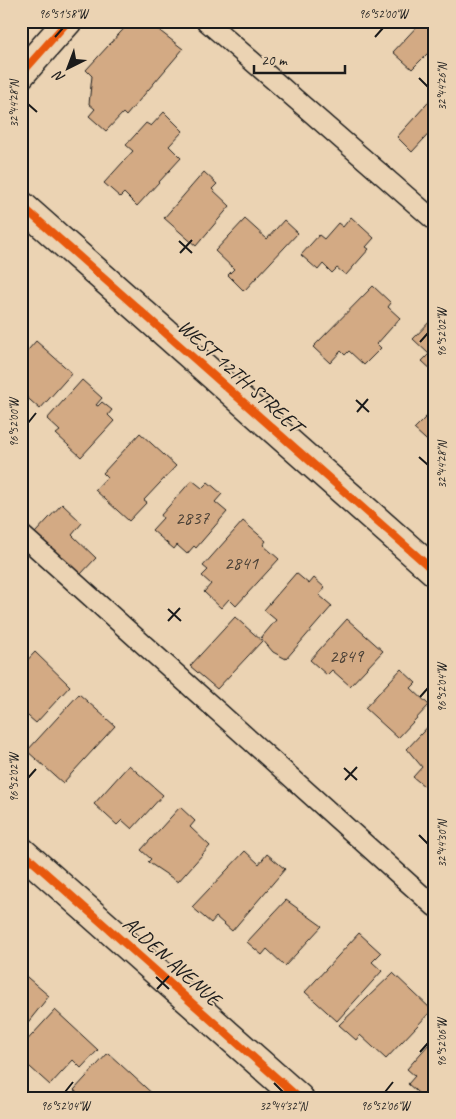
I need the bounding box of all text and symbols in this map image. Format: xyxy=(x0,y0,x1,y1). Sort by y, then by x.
text: 96°51'58"W xyxy=(39,6,90,22)
text: 96°52'00"W xyxy=(359,6,410,22)
north arrow xyxy=(42,42,92,92)
scale bar xyxy=(254,42,345,74)
text: 20 m xyxy=(261,51,288,70)
text: 32°44'26"N xyxy=(434,62,450,111)
text: N xyxy=(49,67,69,87)
text: 32°44'28"N xyxy=(6,79,22,128)
text: 96°52'02"W xyxy=(434,306,450,357)
street label: WEST 12TH STREET xyxy=(173,313,311,442)
text: 96°52'00"W xyxy=(6,396,22,447)
text: 32°44'28"N xyxy=(434,440,450,489)
house number: 2837 xyxy=(175,506,211,530)
house number: 2841 xyxy=(224,551,260,575)
house number: 2849 xyxy=(329,644,365,668)
text: 96°52'04"W xyxy=(434,661,450,712)
text: 96°52'02"W xyxy=(6,751,22,802)
text: 32°44'30"N xyxy=(434,819,450,868)
street label: ALDEN AVENUE xyxy=(118,910,228,1013)
text: 96°52'06"W xyxy=(434,1016,450,1067)
text: 96°52'04"W xyxy=(41,1098,92,1114)
text: 32°44'32"N xyxy=(259,1098,308,1114)
text: 96°52'06"W xyxy=(361,1098,412,1114)

